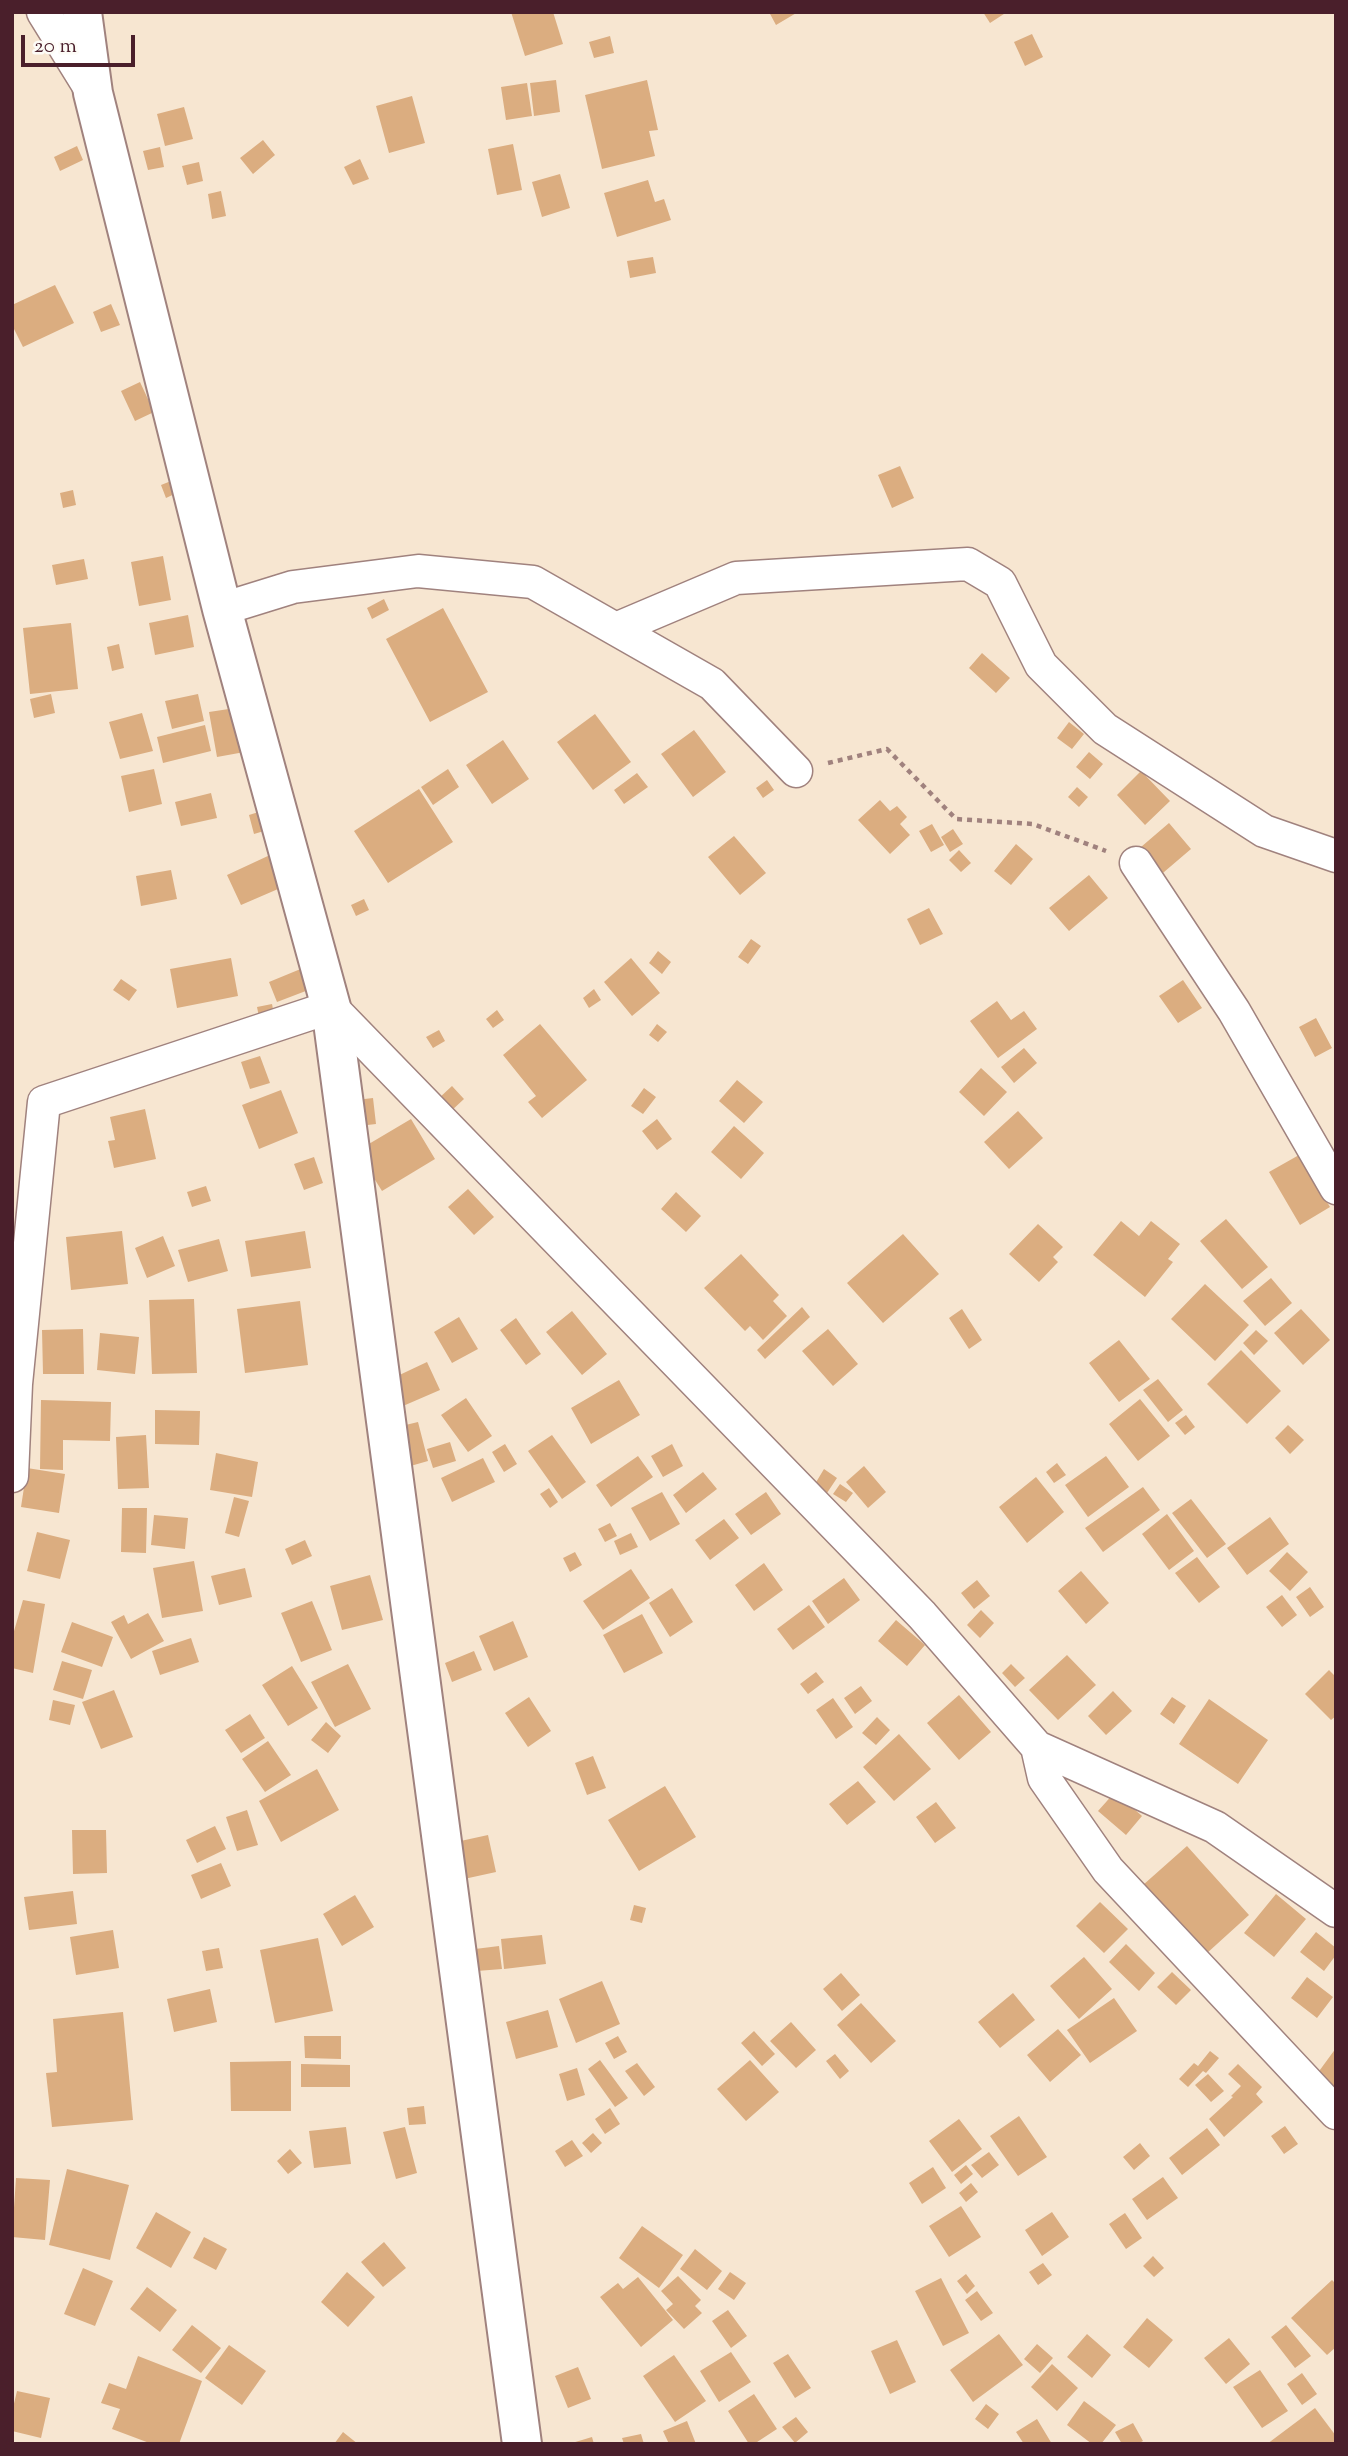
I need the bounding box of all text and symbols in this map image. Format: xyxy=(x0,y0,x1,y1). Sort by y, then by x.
scale bar xyxy=(24,21,138,65)
text: 20 m xyxy=(34,32,77,62)

